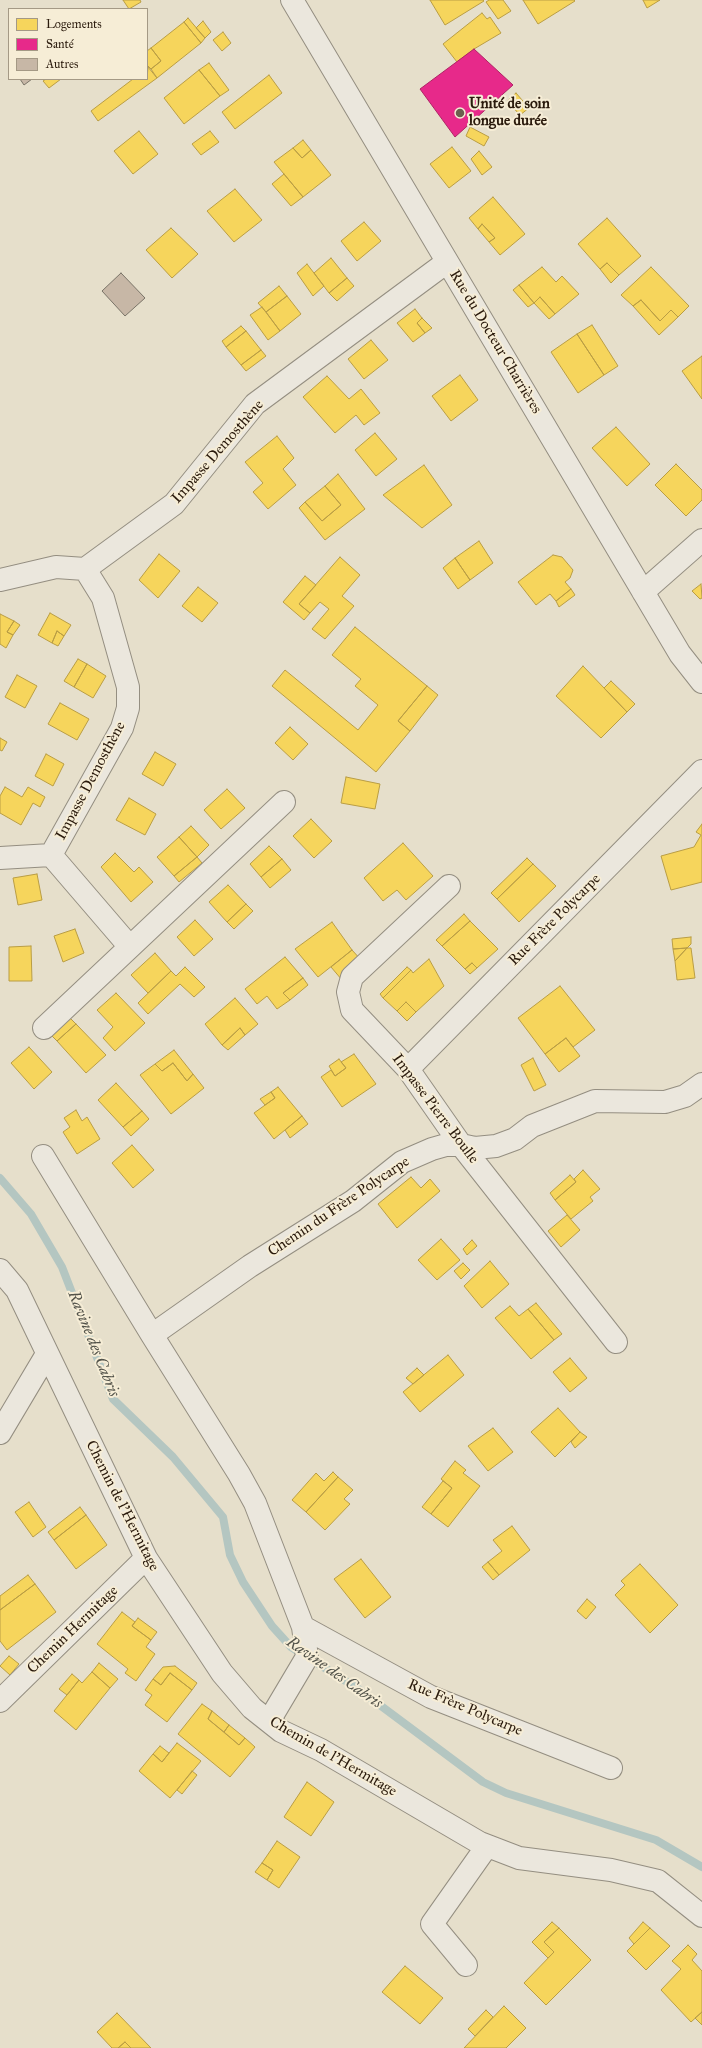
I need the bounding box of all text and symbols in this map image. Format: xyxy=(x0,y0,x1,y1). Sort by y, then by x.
legend xyxy=(8,8,148,80)
text: Logements xyxy=(46,17,102,31)
text: Santé xyxy=(46,37,74,51)
text: Autres xyxy=(46,57,78,71)
place label: Unité de soin longue durée xyxy=(469,95,550,130)
marker: Unité de soin longue durée xyxy=(454,107,466,119)
street label: Rue du Docteur Charrières xyxy=(445,267,545,417)
street label: Impasse Demosthène xyxy=(168,397,268,507)
street label: Impasse Demosthène xyxy=(52,719,130,843)
street label: Rue Frère Polycarpe xyxy=(505,870,605,970)
street label: Impasse Pierre Boulle xyxy=(388,1051,482,1167)
street label: Chemin du Frère Polycarpe xyxy=(265,1153,413,1261)
water label: Ravine des Cabris xyxy=(63,1288,123,1400)
street label: Chemin de l'Hermitage xyxy=(81,1438,163,1574)
street label: Chemin Hermitage xyxy=(24,1582,122,1678)
water label: Ravine des Cabris xyxy=(282,1633,386,1713)
street label: Rue Frère Polycarpe xyxy=(405,1676,525,1740)
street label: Chemin de l'Hermitage xyxy=(266,1713,400,1801)

